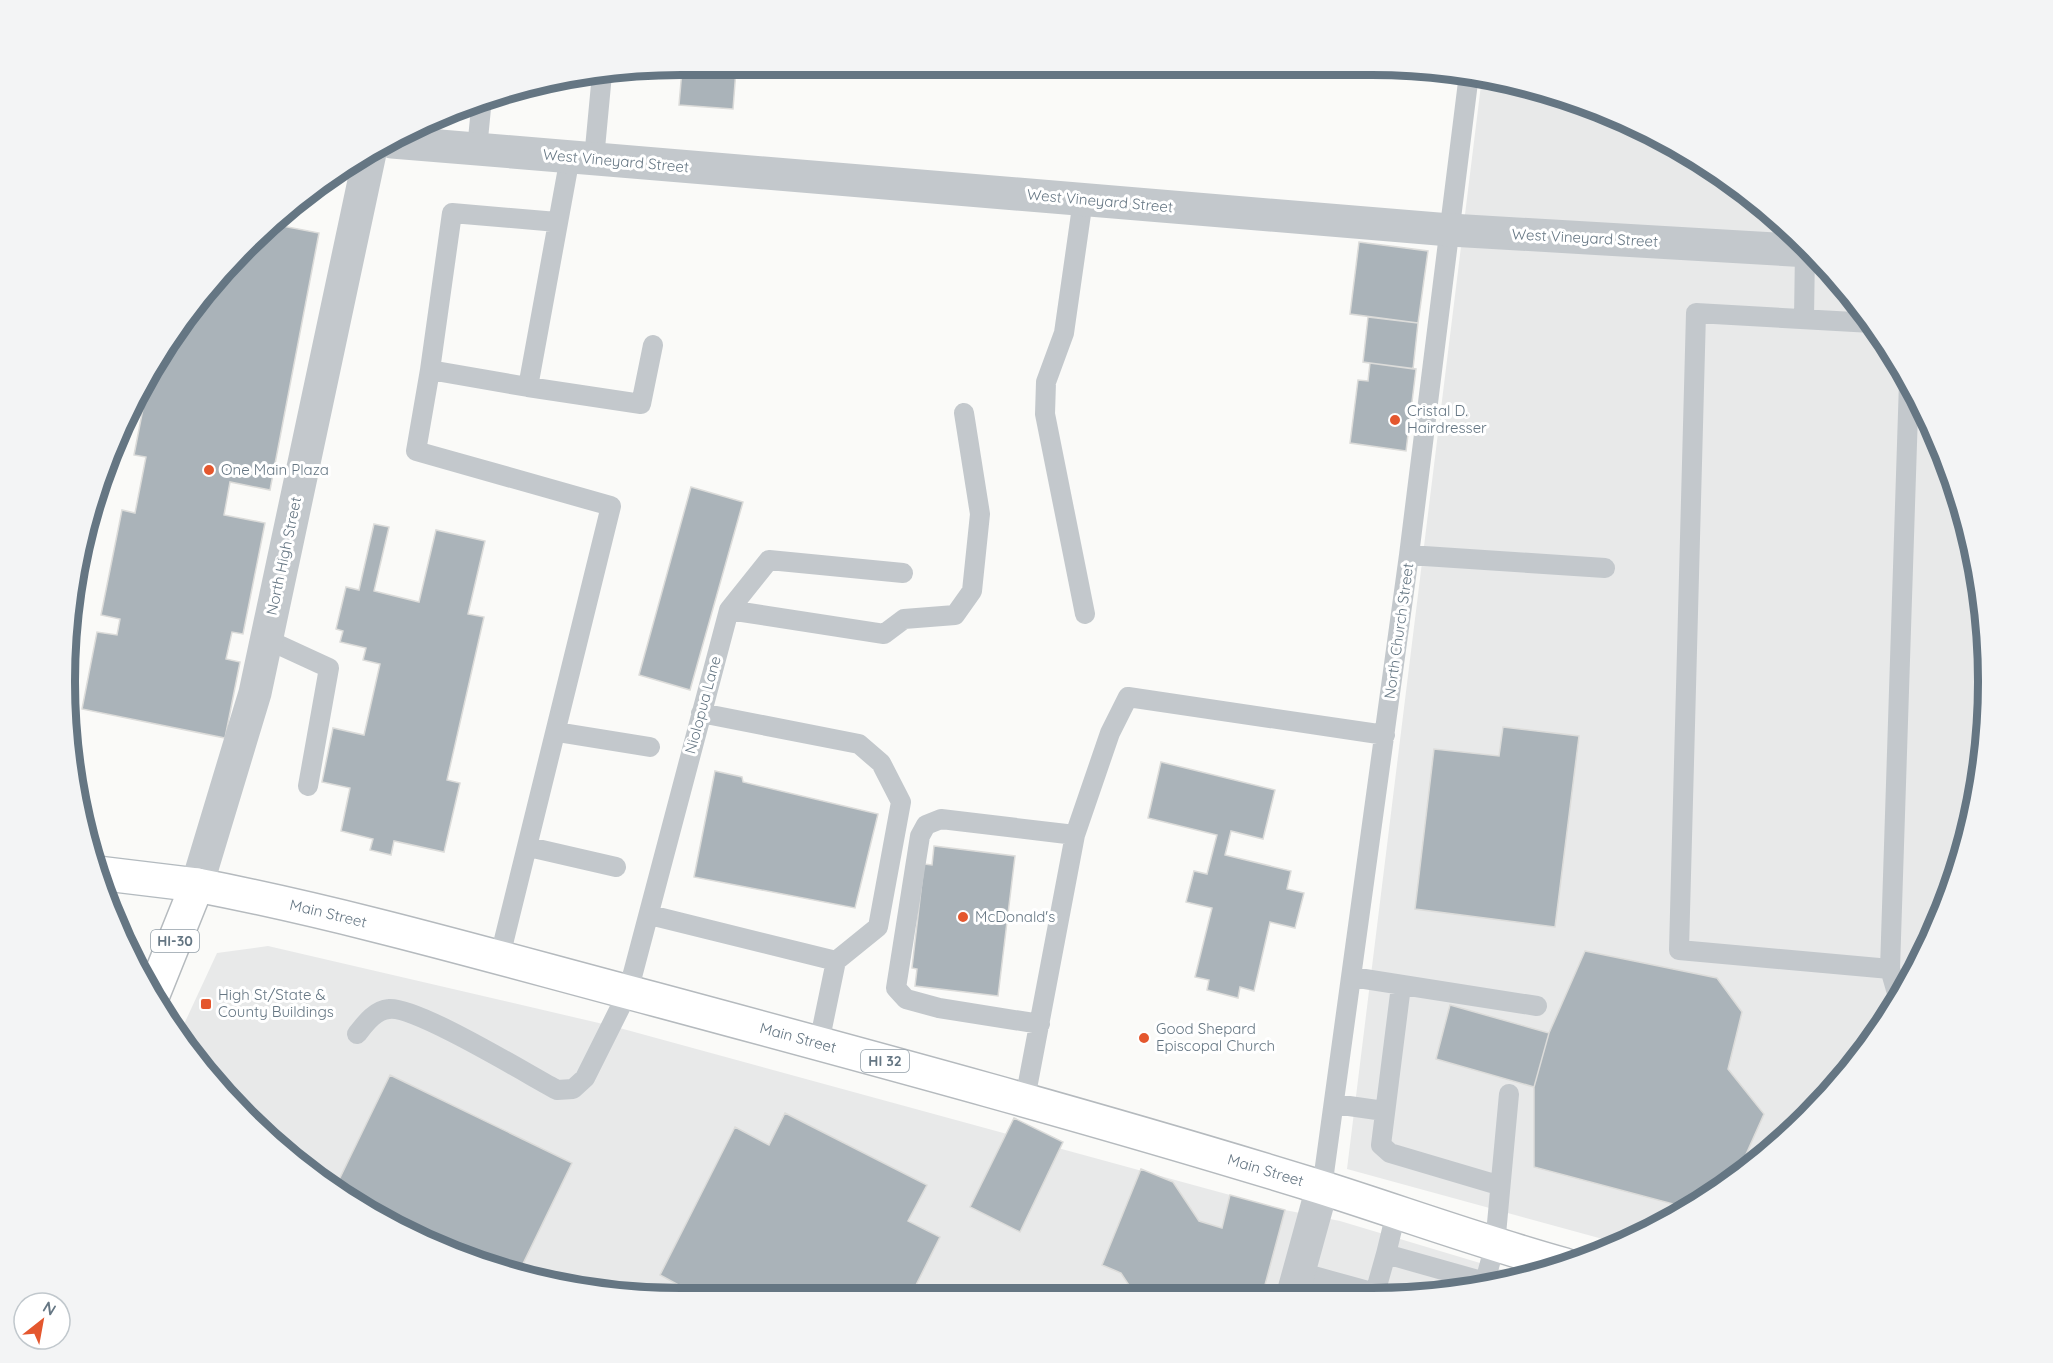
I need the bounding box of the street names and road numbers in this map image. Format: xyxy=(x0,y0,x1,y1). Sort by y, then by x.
street label: West Vineyard Street xyxy=(542,145,690,176)
street label: West Vineyard Street xyxy=(1026,185,1174,216)
street label: West Vineyard Street xyxy=(1511,224,1659,251)
street label: North High Street xyxy=(262,495,305,617)
street label: North Church Street xyxy=(1380,562,1417,700)
street label: Niolopua Lane xyxy=(680,654,725,756)
street label: Main Street xyxy=(288,895,369,932)
road number: HI-30 xyxy=(151,930,199,952)
street label: Main Street xyxy=(758,1018,839,1057)
road number: HI 32 xyxy=(861,1050,909,1072)
street label: Main Street xyxy=(1225,1149,1306,1190)

